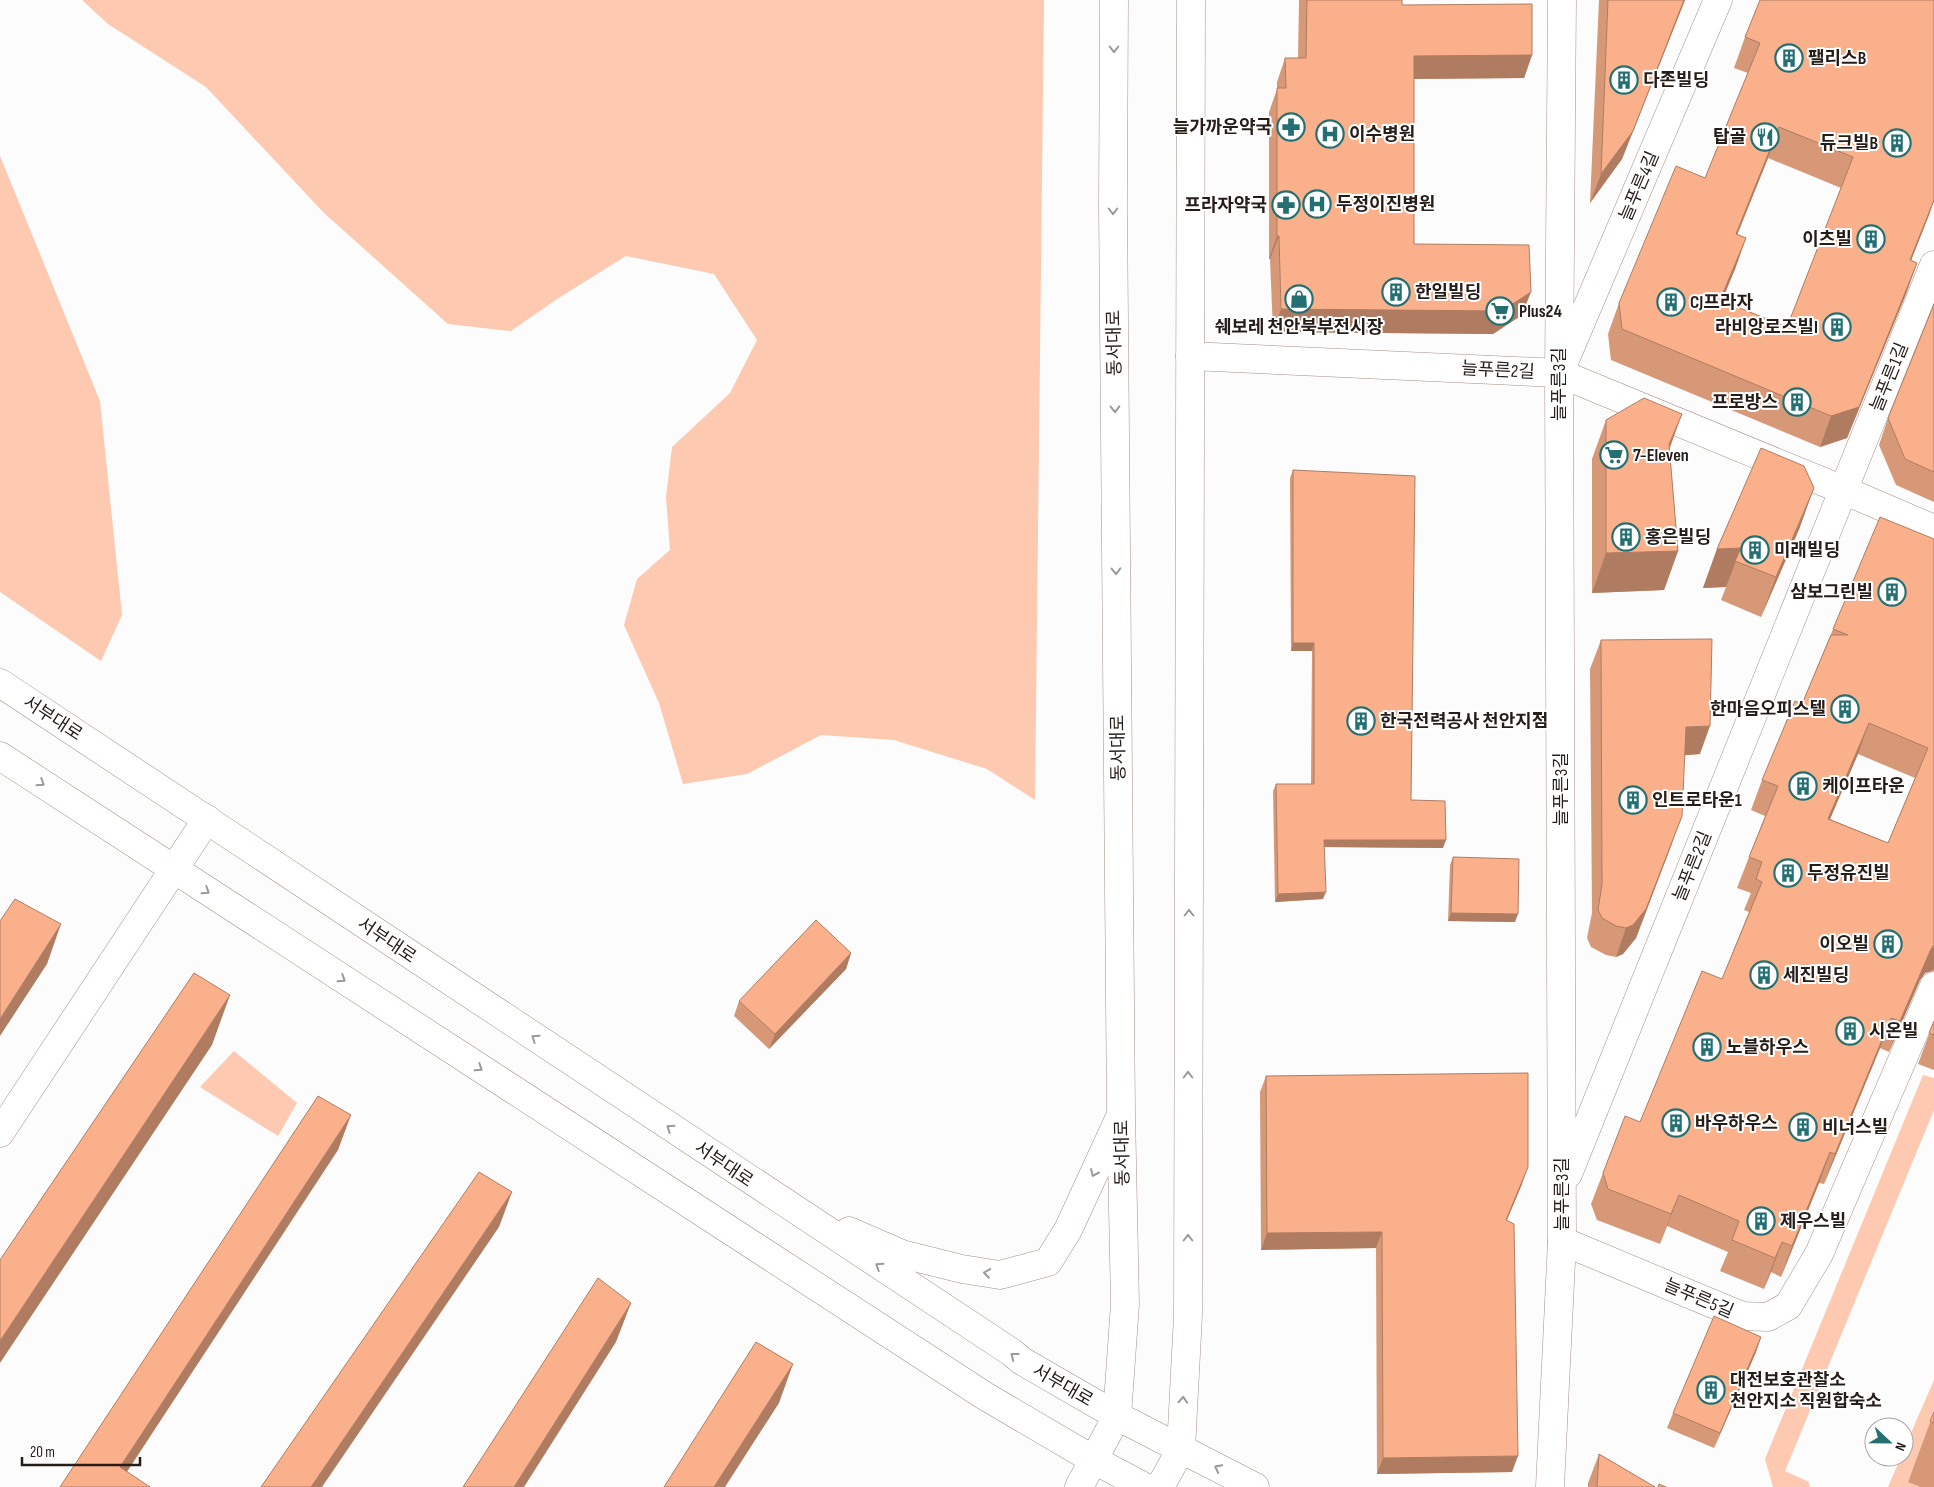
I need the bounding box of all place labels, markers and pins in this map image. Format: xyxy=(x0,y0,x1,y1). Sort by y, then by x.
building icon: 팰리스B xyxy=(1774,43,1804,73)
place label: 팰리스B xyxy=(1808,48,1867,69)
building icon: 다존빌딩 xyxy=(1609,65,1639,95)
place label: 다존빌딩 xyxy=(1643,70,1709,91)
pharmacy icon: 늘가까운약국 xyxy=(1276,112,1306,142)
place label: 늘가까운약국 xyxy=(1173,117,1272,138)
hospital icon: 이수병원 xyxy=(1315,119,1345,149)
restaurant icon: 탑골 xyxy=(1750,122,1780,152)
place label: 이수병원 xyxy=(1349,124,1415,145)
place label: 탑골 xyxy=(1713,127,1746,148)
building icon: 듀크빌B xyxy=(1882,128,1912,158)
place label: 듀크빌B xyxy=(1820,133,1878,154)
hospital icon: 두정이진병원 xyxy=(1302,189,1332,219)
pharmacy icon: 프라자약국 xyxy=(1271,190,1301,220)
place label: 두정이진병원 xyxy=(1336,194,1435,215)
place label: 프라자약국 xyxy=(1184,195,1267,216)
building icon: 이츠빌 xyxy=(1856,224,1886,254)
place label: 이츠빌 xyxy=(1802,229,1852,250)
building icon: 한일빌딩 xyxy=(1381,277,1411,307)
place label: 한일빌딩 xyxy=(1415,282,1481,303)
shop icon: 쉐보레 천안북부전시장 xyxy=(1284,284,1314,314)
building icon: CJ프라자 xyxy=(1656,287,1686,317)
place label: CJ프라자 xyxy=(1690,292,1753,313)
supermarket icon: Plus24 xyxy=(1485,296,1515,326)
place label: Plus24 xyxy=(1519,301,1562,322)
building icon: 라비앙로즈빌I xyxy=(1822,312,1852,342)
place label: 쉐보레 천안북부전시장 xyxy=(1215,317,1384,338)
place label: 라비앙로즈빌I xyxy=(1715,317,1818,338)
building icon: 프로방스 xyxy=(1782,387,1812,417)
place label: 프로방스 xyxy=(1712,392,1778,413)
supermarket icon: 7-Eleven xyxy=(1599,440,1629,470)
place label: 7-Eleven xyxy=(1633,445,1689,466)
building icon: 홍은빌딩 xyxy=(1611,522,1641,552)
place label: 홍은빌딩 xyxy=(1645,527,1711,548)
building icon: 미래빌딩 xyxy=(1740,535,1770,565)
place label: 미래빌딩 xyxy=(1774,540,1840,561)
building icon: 삼보그린빌 xyxy=(1877,577,1907,607)
place label: 삼보그린빌 xyxy=(1790,582,1873,603)
building icon: 한마음오피스텔 xyxy=(1830,694,1860,724)
place label: 한마음오피스텔 xyxy=(1710,699,1826,720)
building icon: 한국전력공사 천안지점 xyxy=(1346,706,1376,736)
place label: 한국전력공사 천안지점 xyxy=(1380,711,1548,732)
building icon: 케이프타운 xyxy=(1788,771,1818,801)
place label: 케이프타운 xyxy=(1822,776,1905,797)
building icon: 인트로타운1 xyxy=(1618,785,1648,815)
place label: 인트로타운1 xyxy=(1652,790,1742,811)
building icon: 두정유진빌 xyxy=(1773,858,1803,888)
place label: 두정유진빌 xyxy=(1807,863,1890,884)
building icon: 이오빌 xyxy=(1873,929,1903,959)
place label: 이오빌 xyxy=(1819,934,1869,955)
building icon: 세진빌딩 xyxy=(1749,960,1779,990)
place label: 세진빌딩 xyxy=(1783,965,1849,986)
building icon: 시온빌 xyxy=(1835,1016,1865,1046)
place label: 시온빌 xyxy=(1869,1021,1919,1042)
building icon: 노블하우스 xyxy=(1692,1032,1722,1062)
place label: 노블하우스 xyxy=(1726,1037,1809,1058)
building icon: 바우하우스 xyxy=(1661,1108,1691,1138)
building icon: 비너스빌 xyxy=(1788,1112,1818,1142)
place label: 바우하우스 xyxy=(1695,1113,1778,1134)
place label: 비너스빌 xyxy=(1822,1117,1888,1138)
building icon: 제우스빌 xyxy=(1746,1206,1776,1236)
place label: 제우스빌 xyxy=(1780,1211,1846,1232)
place label: 대전보호관찰소 천안지소 직원합숙소 xyxy=(1730,1370,1882,1412)
building icon: 대전보호관찰소 천안지소 직원합숙소 xyxy=(1696,1375,1726,1405)

